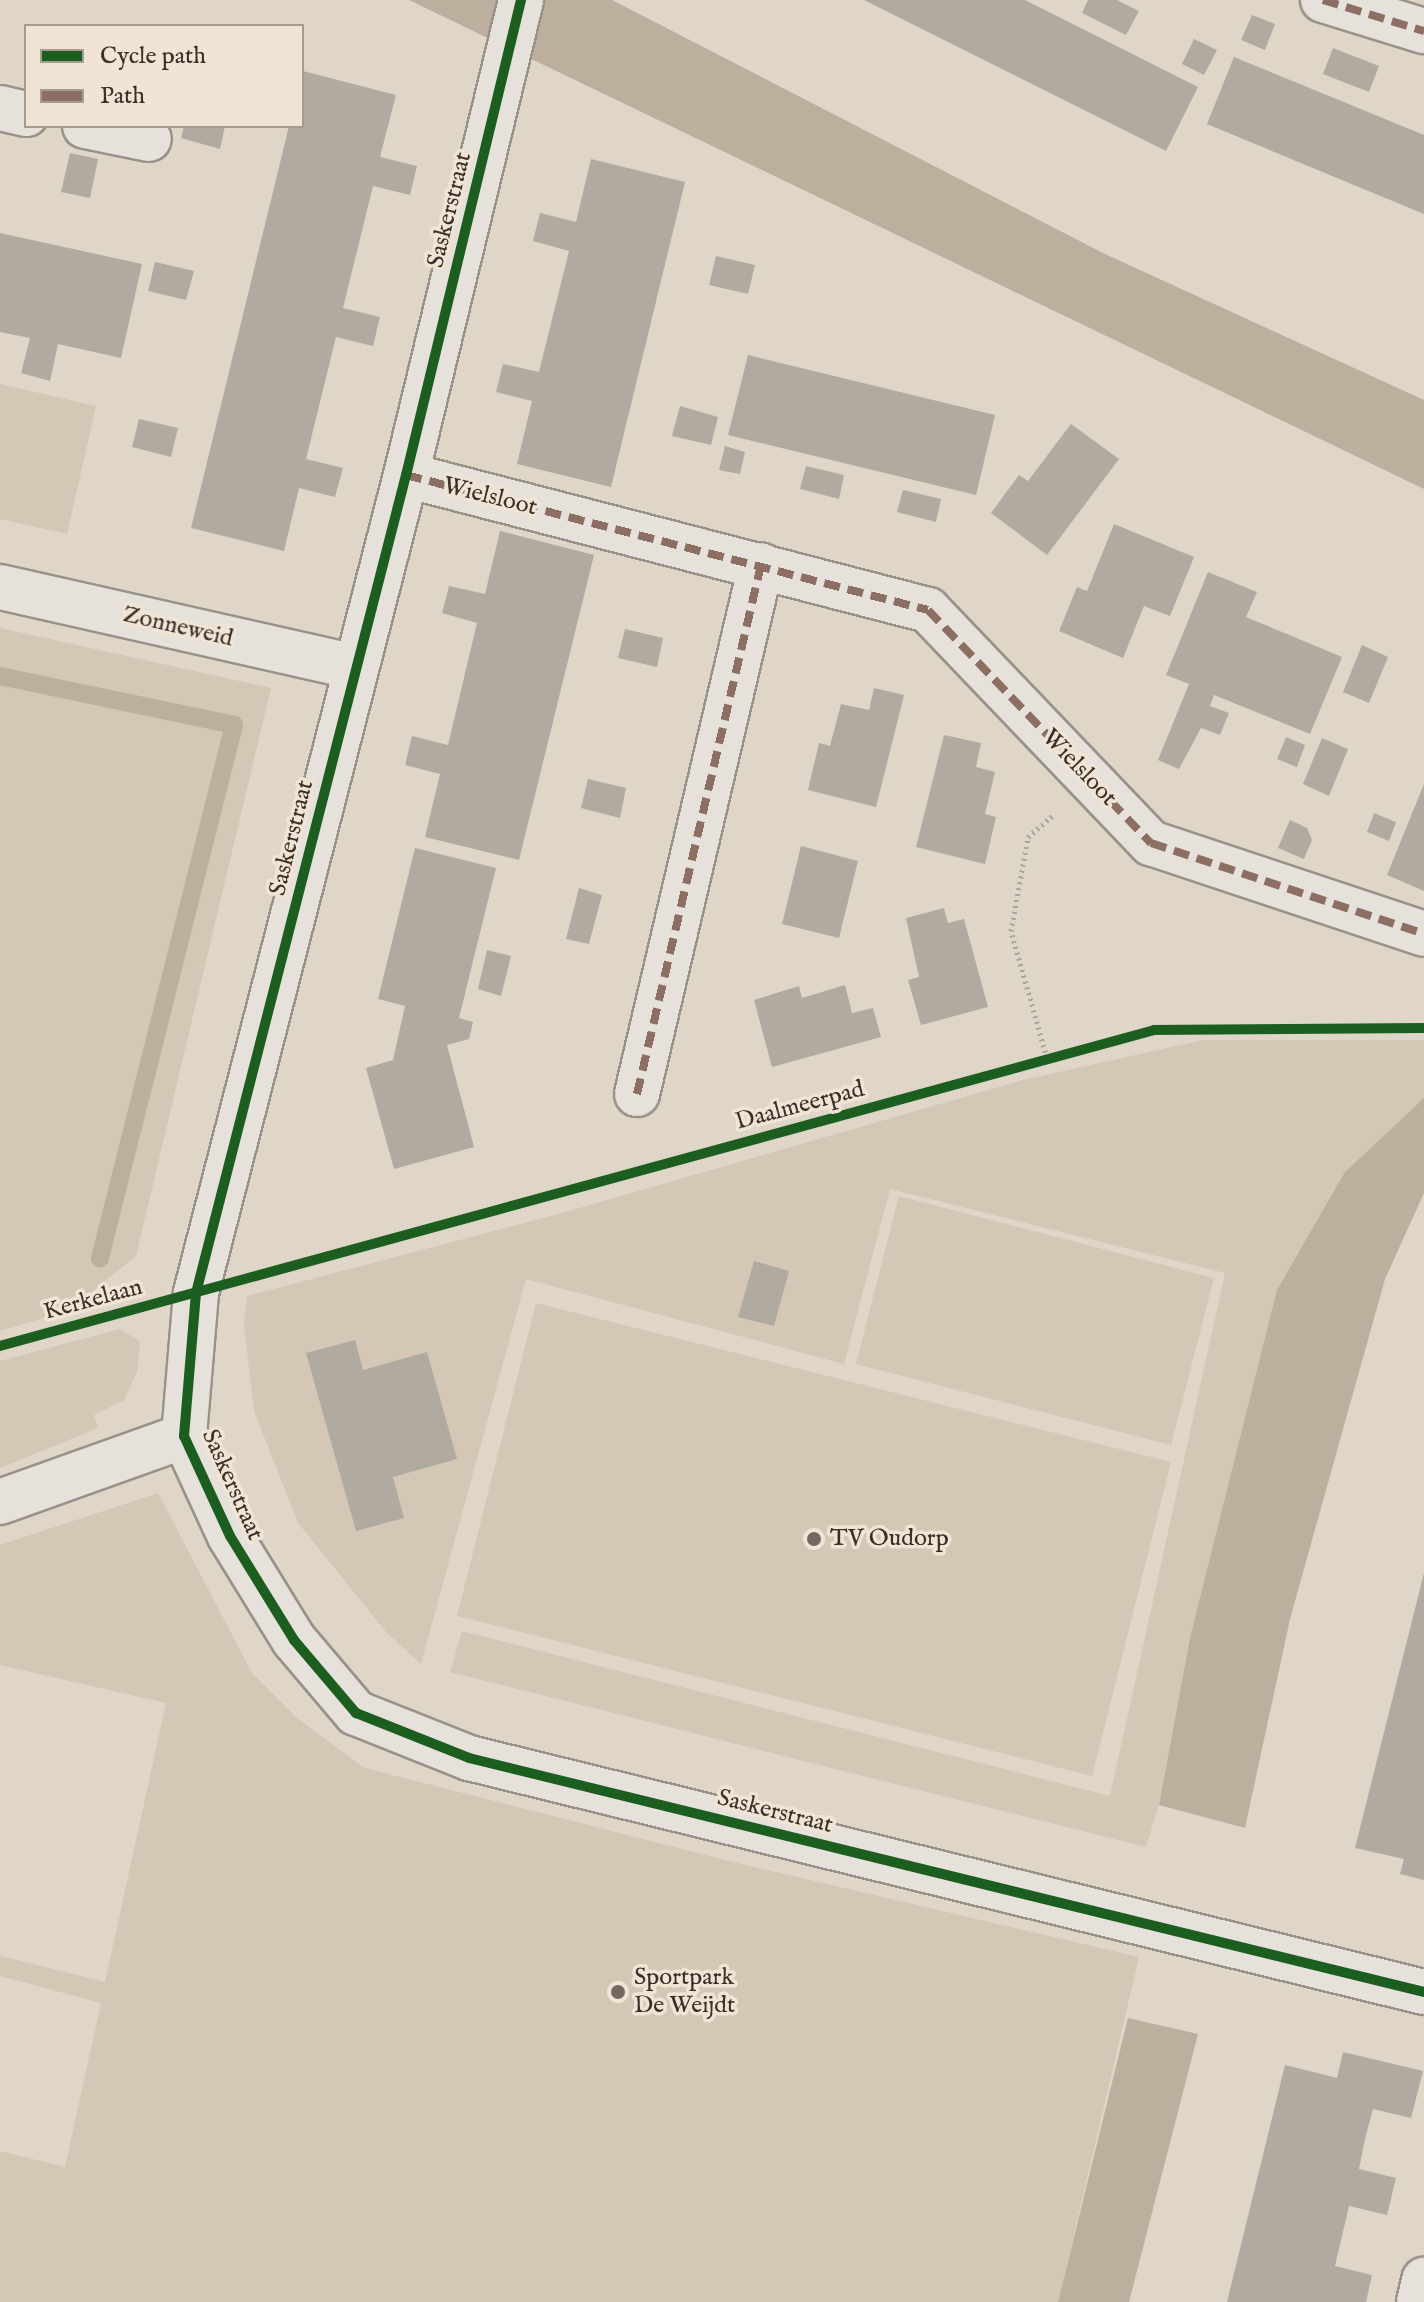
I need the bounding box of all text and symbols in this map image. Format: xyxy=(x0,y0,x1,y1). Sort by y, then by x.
legend xyxy=(24,24,304,128)
text: Cycle path xyxy=(100,41,206,72)
text: Path xyxy=(100,81,145,112)
street label: Saskerstraat xyxy=(422,149,478,271)
street label: Wielsloot xyxy=(440,471,540,523)
street label: Zonneweid xyxy=(120,600,236,654)
street label: Wielsloot xyxy=(1035,724,1123,812)
street label: Saskerstraat xyxy=(264,777,320,899)
street label: Daalmeerpad xyxy=(732,1075,868,1137)
street label: Kerkelaan xyxy=(41,1273,145,1327)
street label: Saskerstraat xyxy=(195,1425,269,1545)
place label: TV Oudorp xyxy=(830,1525,949,1553)
marker: TV Oudorp xyxy=(805,1530,823,1548)
street label: Saskerstraat xyxy=(714,1784,836,1840)
place label: Sportpark De Weijdt xyxy=(634,1964,735,2020)
marker: Sportpark De Weijdt xyxy=(609,1983,627,2001)

